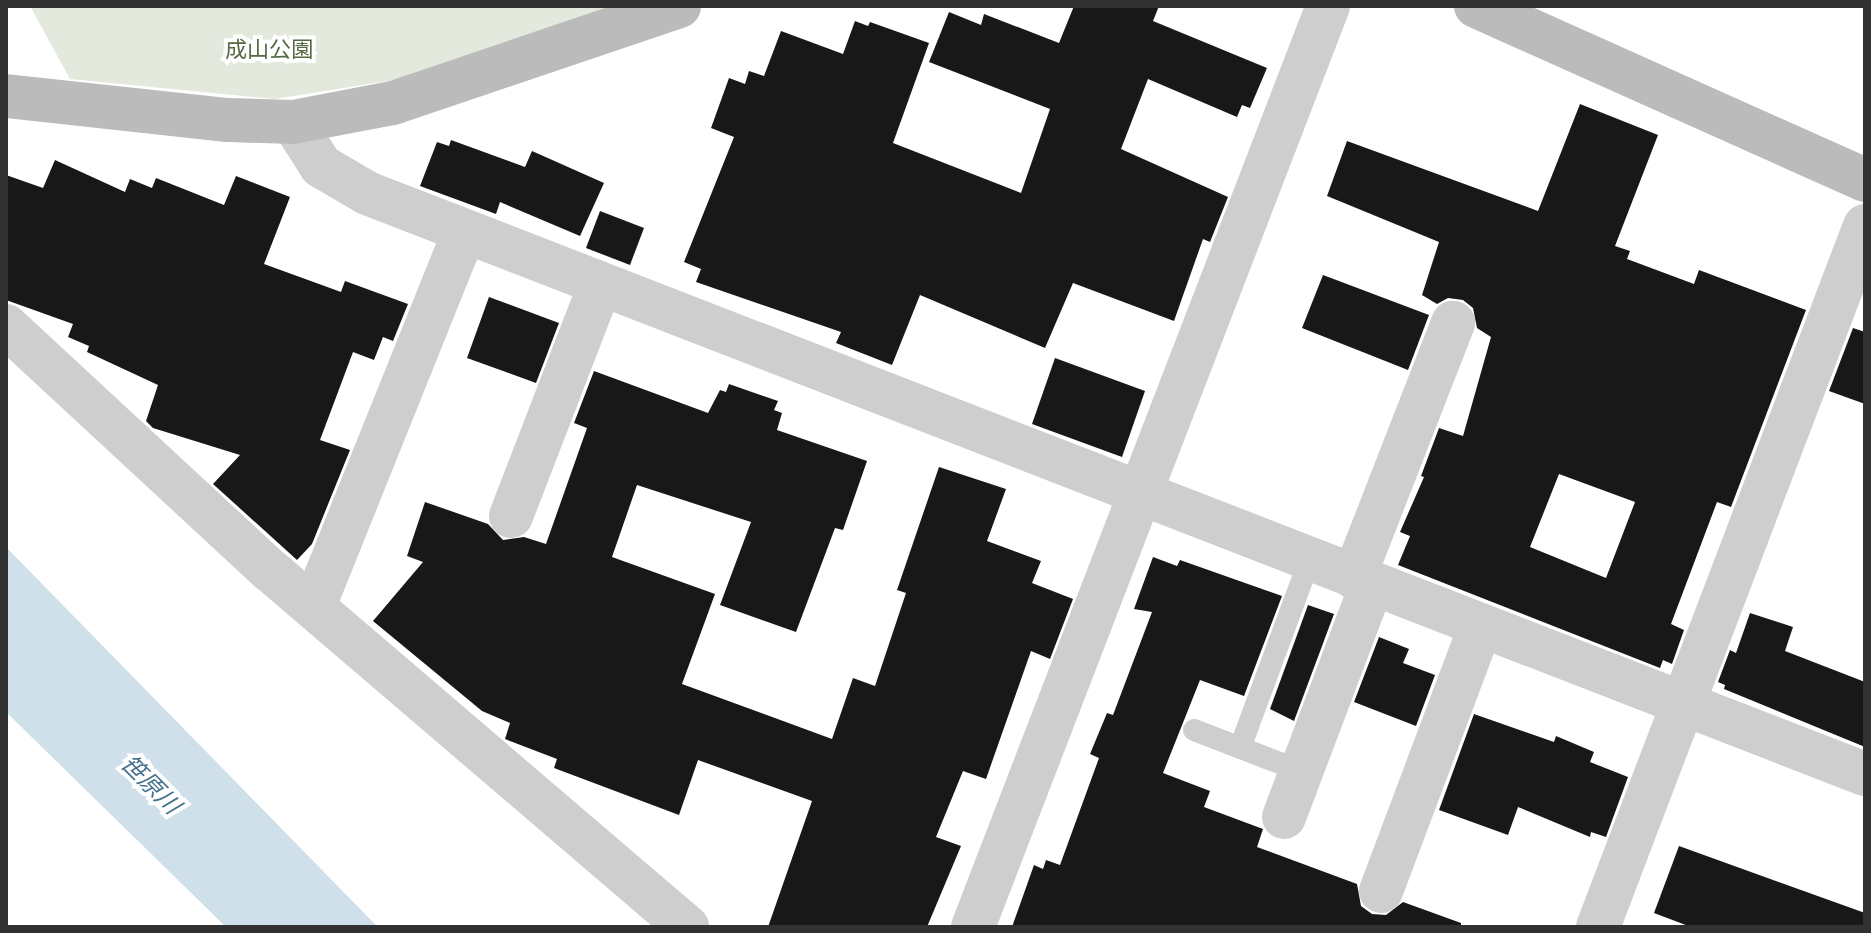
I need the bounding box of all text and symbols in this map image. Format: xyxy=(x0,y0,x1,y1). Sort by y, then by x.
park label: 成山公園 xyxy=(225,38,313,64)
water label: 笹原川 xyxy=(114,749,186,821)

